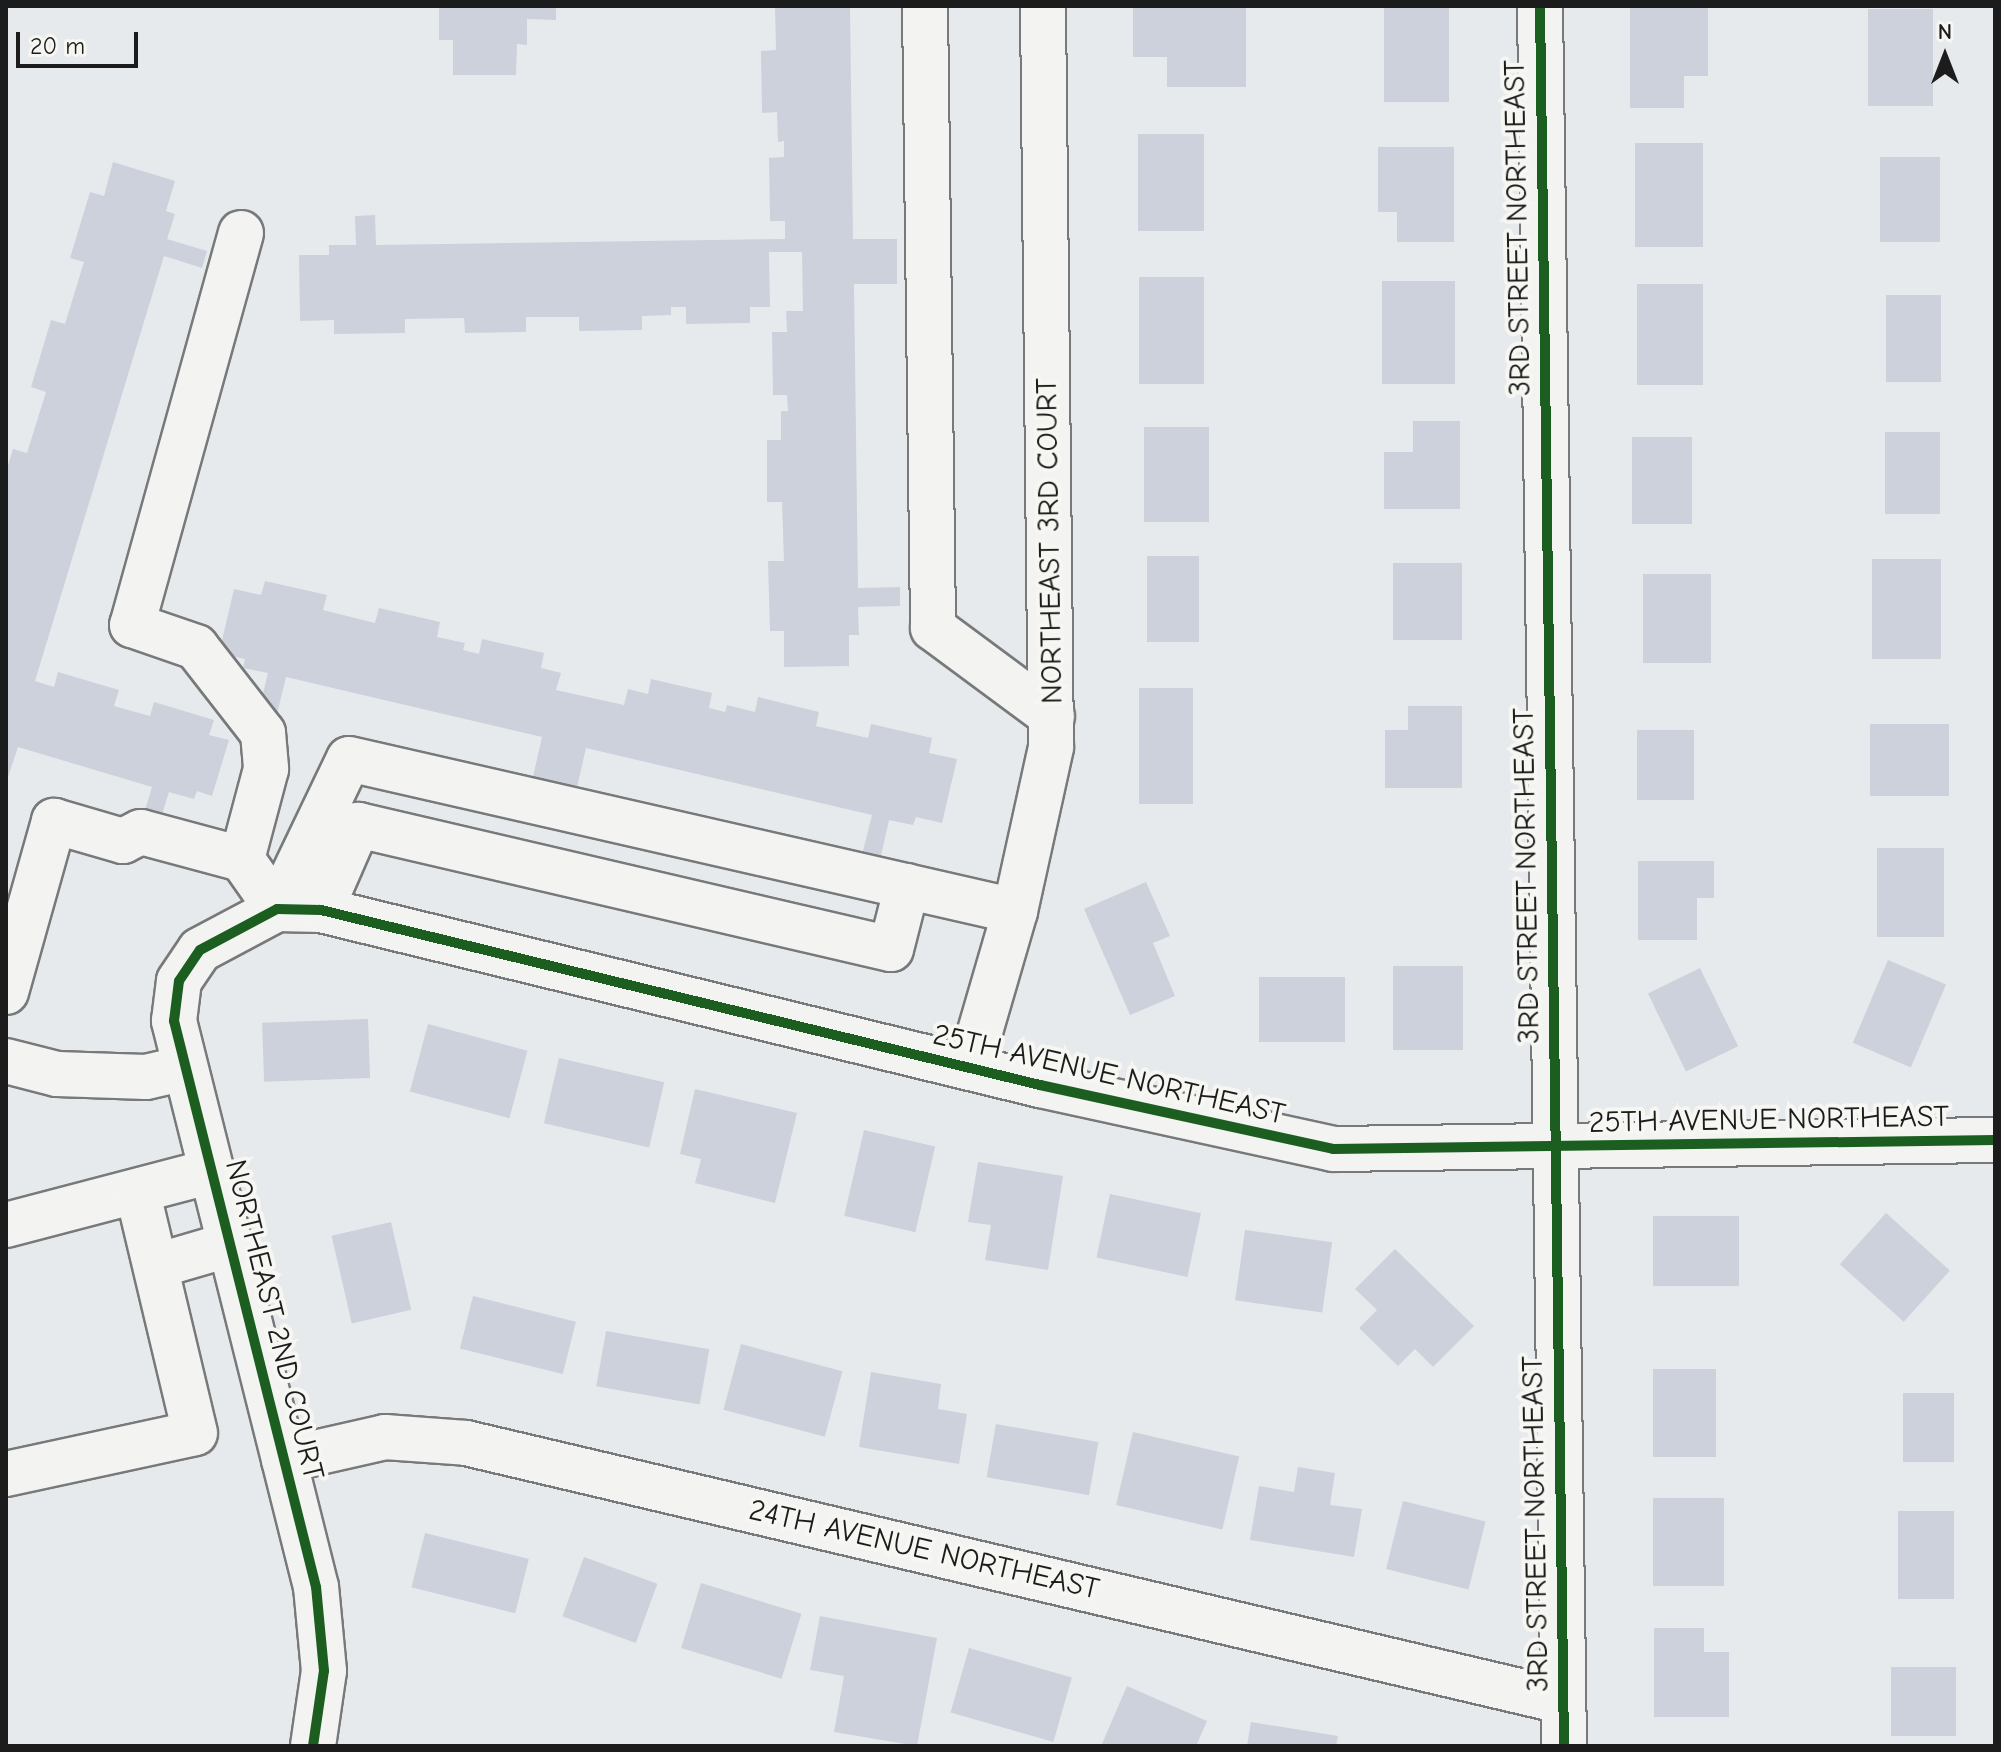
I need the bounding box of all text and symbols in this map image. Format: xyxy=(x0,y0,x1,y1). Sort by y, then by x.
scale bar xyxy=(20,16,142,66)
north arrow xyxy=(1905,16,1985,96)
text: N xyxy=(1938,19,1952,45)
text: 20 m xyxy=(30,32,85,60)
street label: 3RD STREET NORTHEAST xyxy=(1497,60,1539,396)
street label: NORTHEAST 3RD COURT xyxy=(1029,378,1071,704)
street label: 3RD STREET NORTHEAST xyxy=(1506,708,1548,1044)
street label: 25TH AVENUE NORTHEAST xyxy=(929,1017,1289,1133)
street label: 25TH AVENUE NORTHEAST xyxy=(1589,1099,1949,1141)
street label: NORTHEAST 2ND COURT xyxy=(217,1156,331,1484)
street label: 3RD STREET NORTHEAST xyxy=(1515,1356,1557,1692)
street label: 24TH AVENUE NORTHEAST xyxy=(745,1492,1103,1608)

